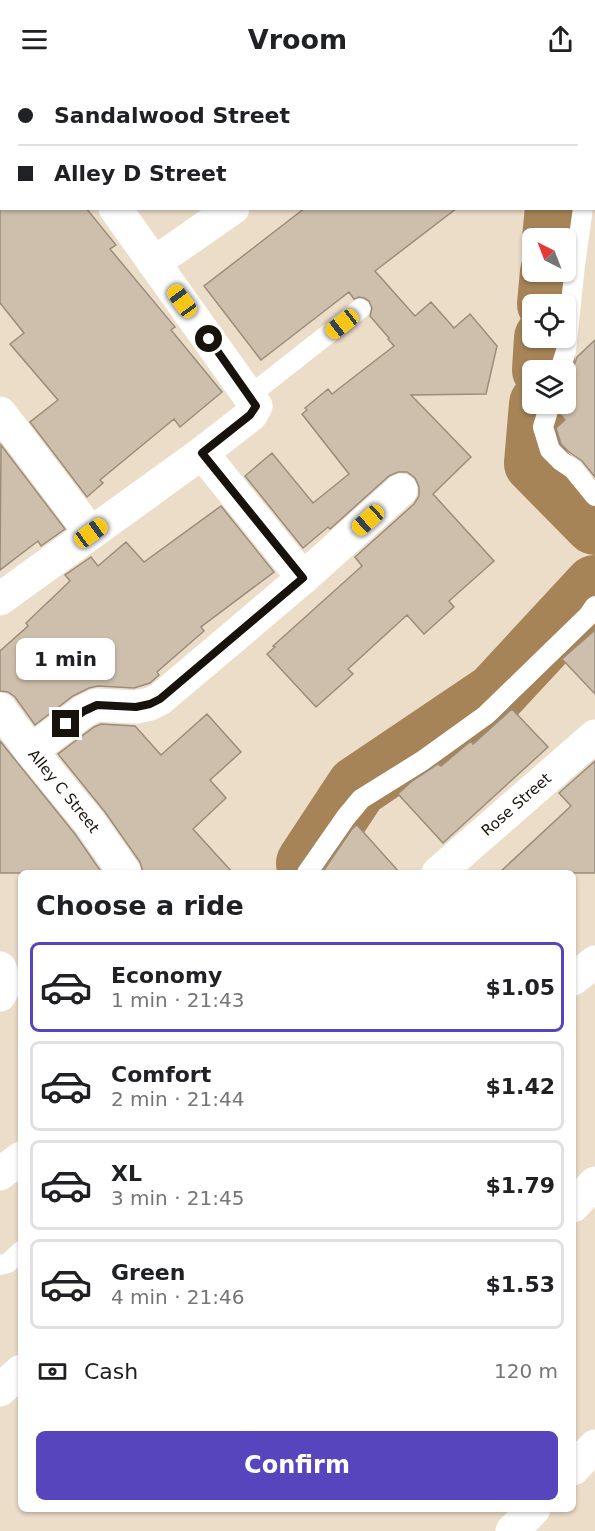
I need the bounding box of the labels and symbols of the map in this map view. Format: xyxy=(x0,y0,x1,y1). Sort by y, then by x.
north arrow xyxy=(522,228,576,282)
car xyxy=(164,281,200,321)
car xyxy=(322,306,362,342)
route start xyxy=(195,325,222,352)
car xyxy=(349,501,387,539)
car xyxy=(71,515,111,551)
callout: 1 min xyxy=(16,637,116,679)
route end xyxy=(52,710,79,737)
street label: Alley C Street xyxy=(24,746,103,836)
street label: Rose Street xyxy=(478,769,555,840)

